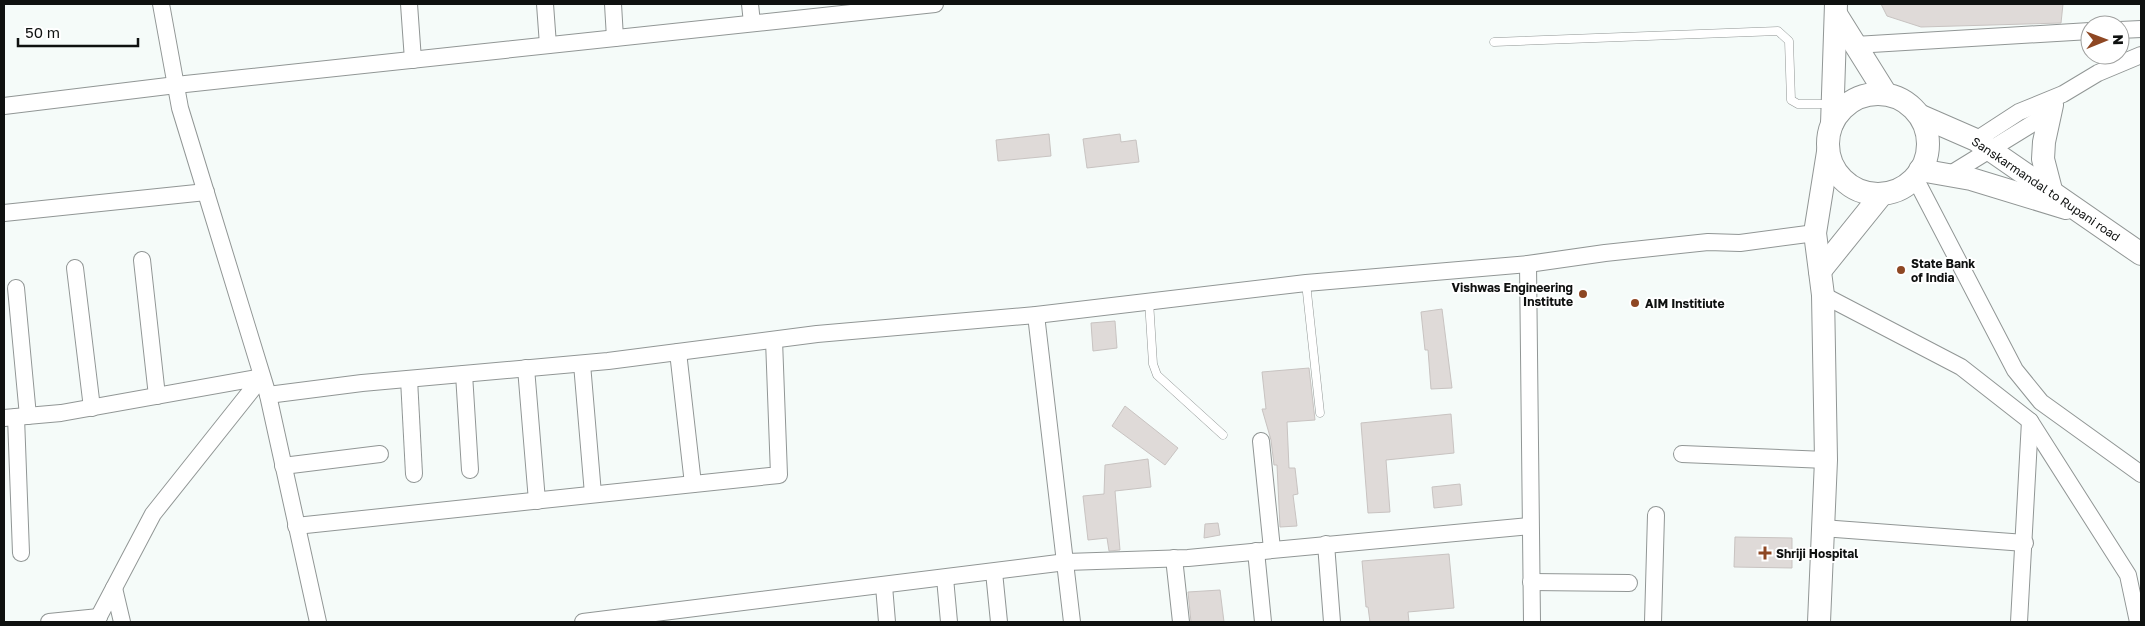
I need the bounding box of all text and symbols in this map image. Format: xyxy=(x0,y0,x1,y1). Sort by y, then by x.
scale bar xyxy=(18,15,138,47)
north arrow xyxy=(2080,15,2130,65)
text: 50 m xyxy=(25,23,60,41)
text: N xyxy=(2110,34,2127,45)
street label: Sanskarmandal to Rupani road xyxy=(1969,134,2123,244)
place label: State Bank of India xyxy=(1911,256,1975,285)
marker: State Bank of India xyxy=(1895,264,1907,276)
place label: Vishwas Engineering Institute xyxy=(1452,280,1573,309)
marker: Vishwas Engineering Institute xyxy=(1577,288,1589,300)
place label: AIM Institiute xyxy=(1645,296,1724,311)
marker: AIM Institiute xyxy=(1629,297,1641,309)
marker: Shriji Hospital xyxy=(1758,546,1772,560)
place label: Shriji Hospital xyxy=(1776,546,1858,561)

